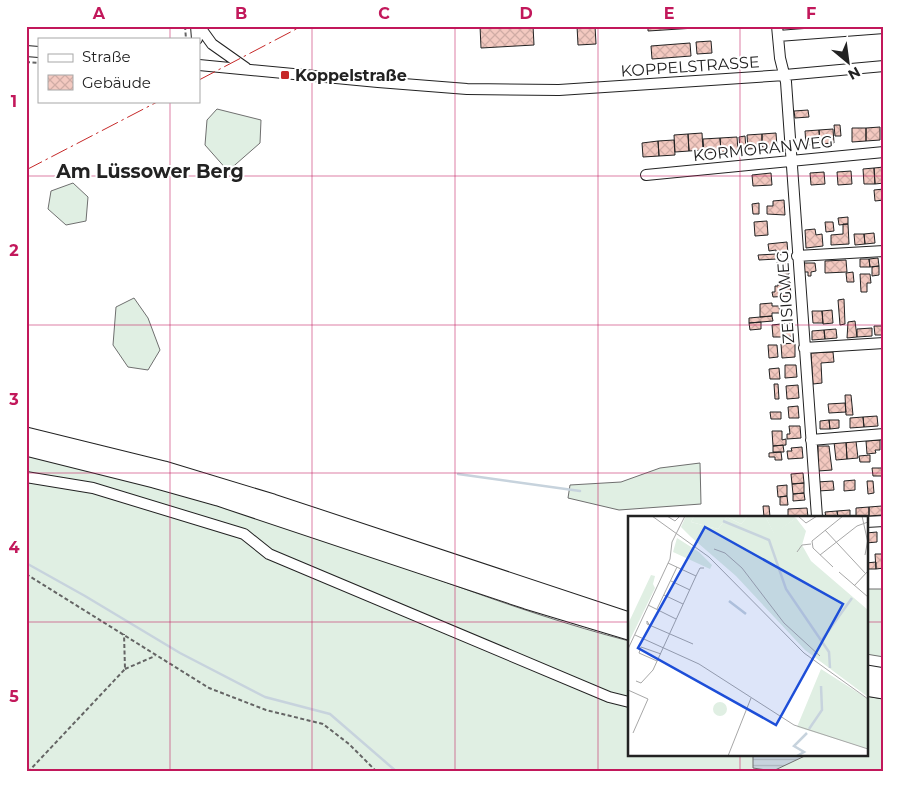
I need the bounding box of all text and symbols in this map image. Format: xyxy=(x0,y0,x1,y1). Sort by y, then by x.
text: A xyxy=(92,4,106,23)
text: B xyxy=(235,4,247,23)
text: C xyxy=(378,4,390,23)
text: D xyxy=(519,4,533,23)
text: E xyxy=(664,4,674,23)
text: F xyxy=(806,4,816,23)
legend xyxy=(38,38,200,102)
north arrow xyxy=(822,38,872,88)
text: Straße xyxy=(82,47,131,66)
street label: KOPPELSTRASSE xyxy=(620,52,760,81)
text: N xyxy=(845,63,864,84)
place label: Koppelstraße xyxy=(295,66,407,85)
marker: Koppelstraße xyxy=(279,69,291,81)
text: Gebäude xyxy=(82,73,151,92)
text: 1 xyxy=(11,92,17,111)
street label: KORMORANWEG xyxy=(692,132,834,165)
district label: Am Lüssower Berg xyxy=(55,160,244,183)
text: 2 xyxy=(9,241,19,260)
street label: ZEISIGWEG xyxy=(773,250,798,344)
text: 3 xyxy=(8,390,19,409)
inset map xyxy=(628,516,868,756)
text: 4 xyxy=(8,538,20,557)
text: 5 xyxy=(9,687,19,706)

